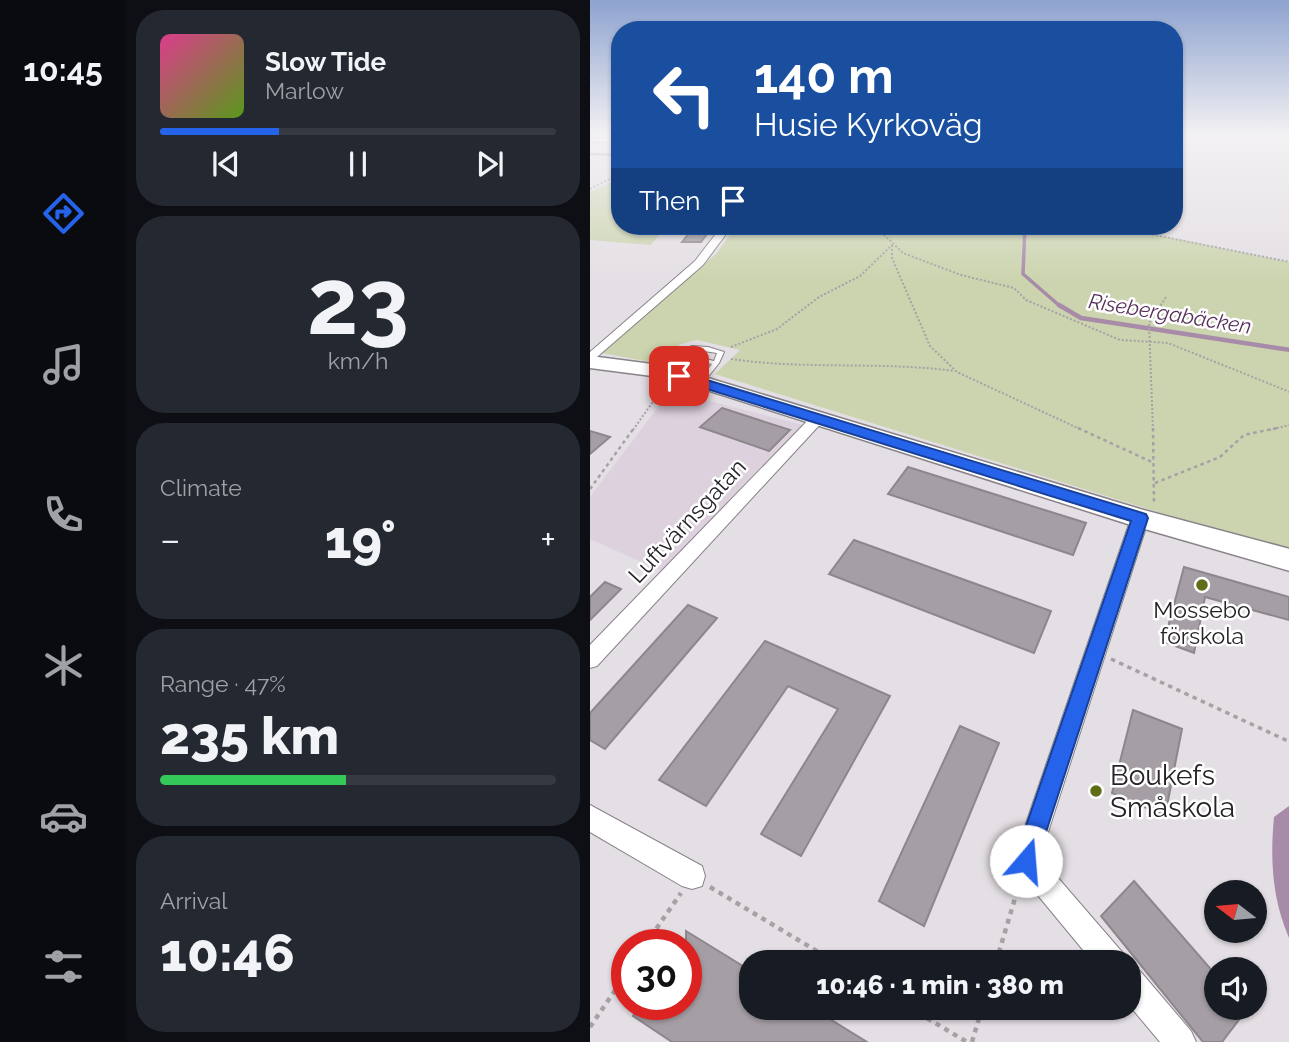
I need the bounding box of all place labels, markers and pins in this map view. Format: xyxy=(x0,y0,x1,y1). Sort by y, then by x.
pin xyxy=(649,346,709,406)
marker: Mossebo förskola xyxy=(1194,577,1210,593)
place label: Mossebo förskola xyxy=(1153,596,1251,649)
place label: Boukefs Småskola xyxy=(1110,759,1235,824)
marker: Boukefs Småskola xyxy=(1088,783,1104,799)

